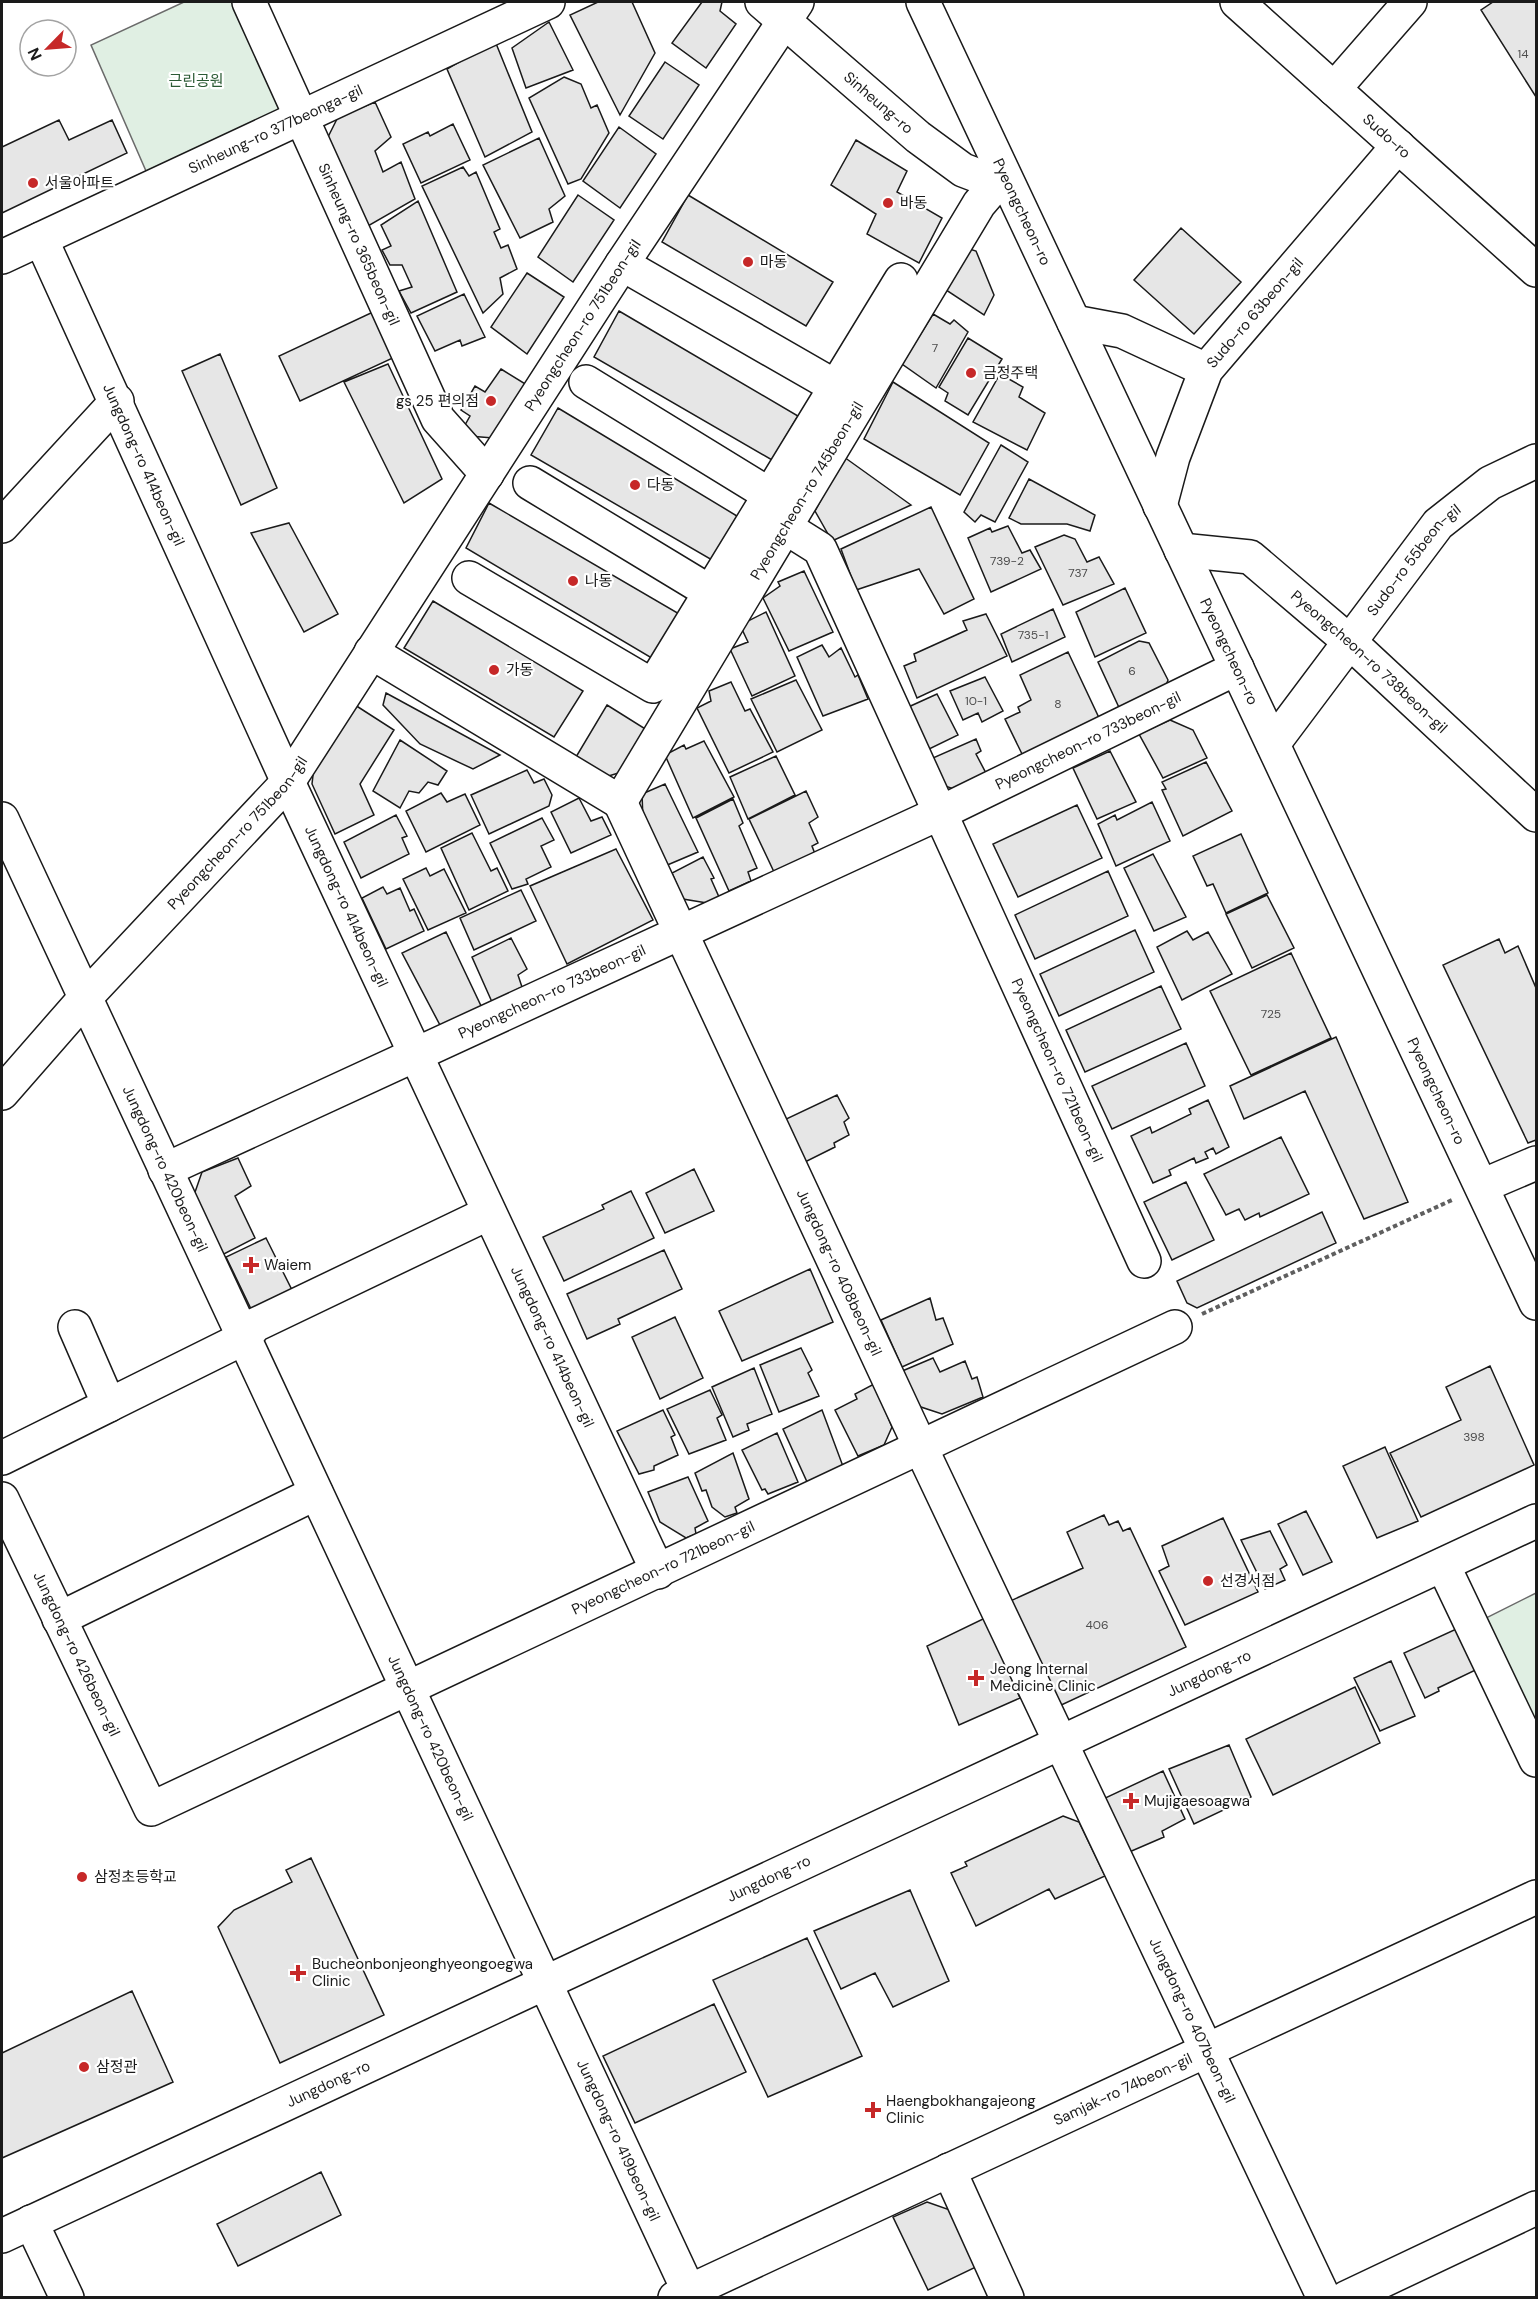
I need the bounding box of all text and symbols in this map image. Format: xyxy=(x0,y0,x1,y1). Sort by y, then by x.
north arrow xyxy=(18,18,78,78)
text: N xyxy=(23,44,47,64)
house number: 14 xyxy=(1517,46,1529,62)
street label: Sinheung-ro xyxy=(839,67,918,139)
park label: 근린공원 xyxy=(168,71,224,91)
street label: Sinheung-ro 377beonga-gil xyxy=(185,80,366,178)
street label: Sudo-ro xyxy=(1358,109,1415,163)
street label: Pyeongcheon-ro xyxy=(988,155,1056,269)
street label: Sinheung-ro 365beon-gil xyxy=(313,160,404,329)
place label: 서울아파트 xyxy=(45,173,114,193)
marker: 서울아파트 xyxy=(26,176,40,190)
place label: 바동 xyxy=(900,193,928,213)
marker: 바동 xyxy=(881,196,895,210)
street label: Pyeongcheon-ro 751beon-gil xyxy=(520,236,645,415)
place label: 마동 xyxy=(760,252,788,272)
street label: Sudo-ro 63beon-gil xyxy=(1202,254,1308,372)
marker: 마동 xyxy=(741,255,755,269)
house number: 7 xyxy=(932,340,938,356)
place label: 금정주택 xyxy=(983,363,1038,383)
marker: 금정주택 xyxy=(964,366,978,380)
street label: Jungdong-ro 414beon-gil xyxy=(98,380,189,549)
place label: gs 25 편의점 xyxy=(396,391,479,411)
marker: gs 25 편의점 xyxy=(484,394,498,408)
street label: Pyeongcheon-ro 745beon-gil xyxy=(746,398,868,584)
place label: 다동 xyxy=(647,475,675,495)
marker: 다동 xyxy=(628,478,642,492)
street label: Sudo-ro 55beon-gil xyxy=(1362,500,1465,620)
house number: 739-2 xyxy=(990,553,1024,569)
house number: 737 xyxy=(1068,565,1088,581)
place label: 나동 xyxy=(585,571,613,591)
marker: 나동 xyxy=(566,574,580,588)
street label: Pyeongcheon-ro 738beon-gil xyxy=(1286,586,1452,738)
street label: Pyeongcheon-ro xyxy=(1195,595,1263,708)
house number: 735-1 xyxy=(1018,627,1048,643)
place label: 가동 xyxy=(506,660,534,680)
marker: 가동 xyxy=(487,663,501,677)
house number: 6 xyxy=(1128,663,1136,679)
street label: Pyeongcheon-ro 733beon-gil xyxy=(992,687,1184,795)
house number: 10-1 xyxy=(965,693,987,709)
house number: 8 xyxy=(1054,696,1062,712)
street label: Pyeongcheon-ro 751beon-gil xyxy=(163,753,312,914)
street label: Jungdong-ro 414beon-gil xyxy=(300,822,393,991)
street label: Pyeongcheon-ro 733beon-gil xyxy=(455,940,649,1044)
street label: Pyeongcheon-ro 721beon-gil xyxy=(1007,975,1108,1165)
house number: 725 xyxy=(1261,1006,1281,1022)
street label: Pyeongcheon-ro xyxy=(1402,1034,1470,1148)
street label: Jungdong-ro 420beon-gil xyxy=(118,1082,213,1255)
street label: Jungdong-ro 408beon-gil xyxy=(792,1186,887,1359)
place label: Waiem xyxy=(264,1255,311,1275)
marker: Waiem xyxy=(242,1256,260,1274)
street label: Jungdong-ro 414beon-gil xyxy=(506,1263,599,1431)
house number: 398 xyxy=(1463,1429,1485,1445)
street label: Pyeongcheon-ro 721beon-gil xyxy=(568,1516,758,1620)
street label: Jungdong-ro 426beon-gil xyxy=(28,1568,125,1740)
place label: 선경서점 xyxy=(1220,1571,1275,1591)
marker: 선경서점 xyxy=(1201,1574,1215,1588)
house number: 406 xyxy=(1085,1617,1109,1633)
street label: Jungdong-ro xyxy=(1164,1645,1255,1701)
street label: Jungdong-ro 420beon-gil xyxy=(383,1652,478,1824)
place label: Jeong Internal Medicine Clinic xyxy=(990,1659,1096,1696)
marker: Jeong Internal Medicine Clinic xyxy=(967,1669,985,1687)
place label: Mujigaesoagwa xyxy=(1144,1791,1250,1811)
marker: Mujigaesoagwa xyxy=(1122,1792,1140,1810)
street label: Jungdong-ro xyxy=(724,1850,814,1907)
place label: 삼정초등학교 xyxy=(94,1867,177,1887)
marker: 삼정초등학교 xyxy=(75,1870,89,1884)
street label: Jungdong-ro 407beon-gil xyxy=(1145,1934,1240,2106)
place label: Bucheonbonjeonghyeongoegwa Clinic xyxy=(312,1954,533,1991)
marker: Bucheonbonjeonghyeongoegwa Clinic xyxy=(289,1964,307,1982)
street label: Samjak-ro 74beon-gil xyxy=(1050,2048,1196,2130)
street label: Jungdong-ro xyxy=(283,2056,374,2112)
street label: Jungdong-ro 419beon-gil xyxy=(572,2056,665,2225)
place label: 삼정관 xyxy=(96,2057,138,2077)
marker: 삼정관 xyxy=(77,2060,91,2074)
place label: Haengbokhangajeong Clinic xyxy=(886,2091,1036,2128)
marker: Haengbokhangajeong Clinic xyxy=(864,2101,882,2119)

